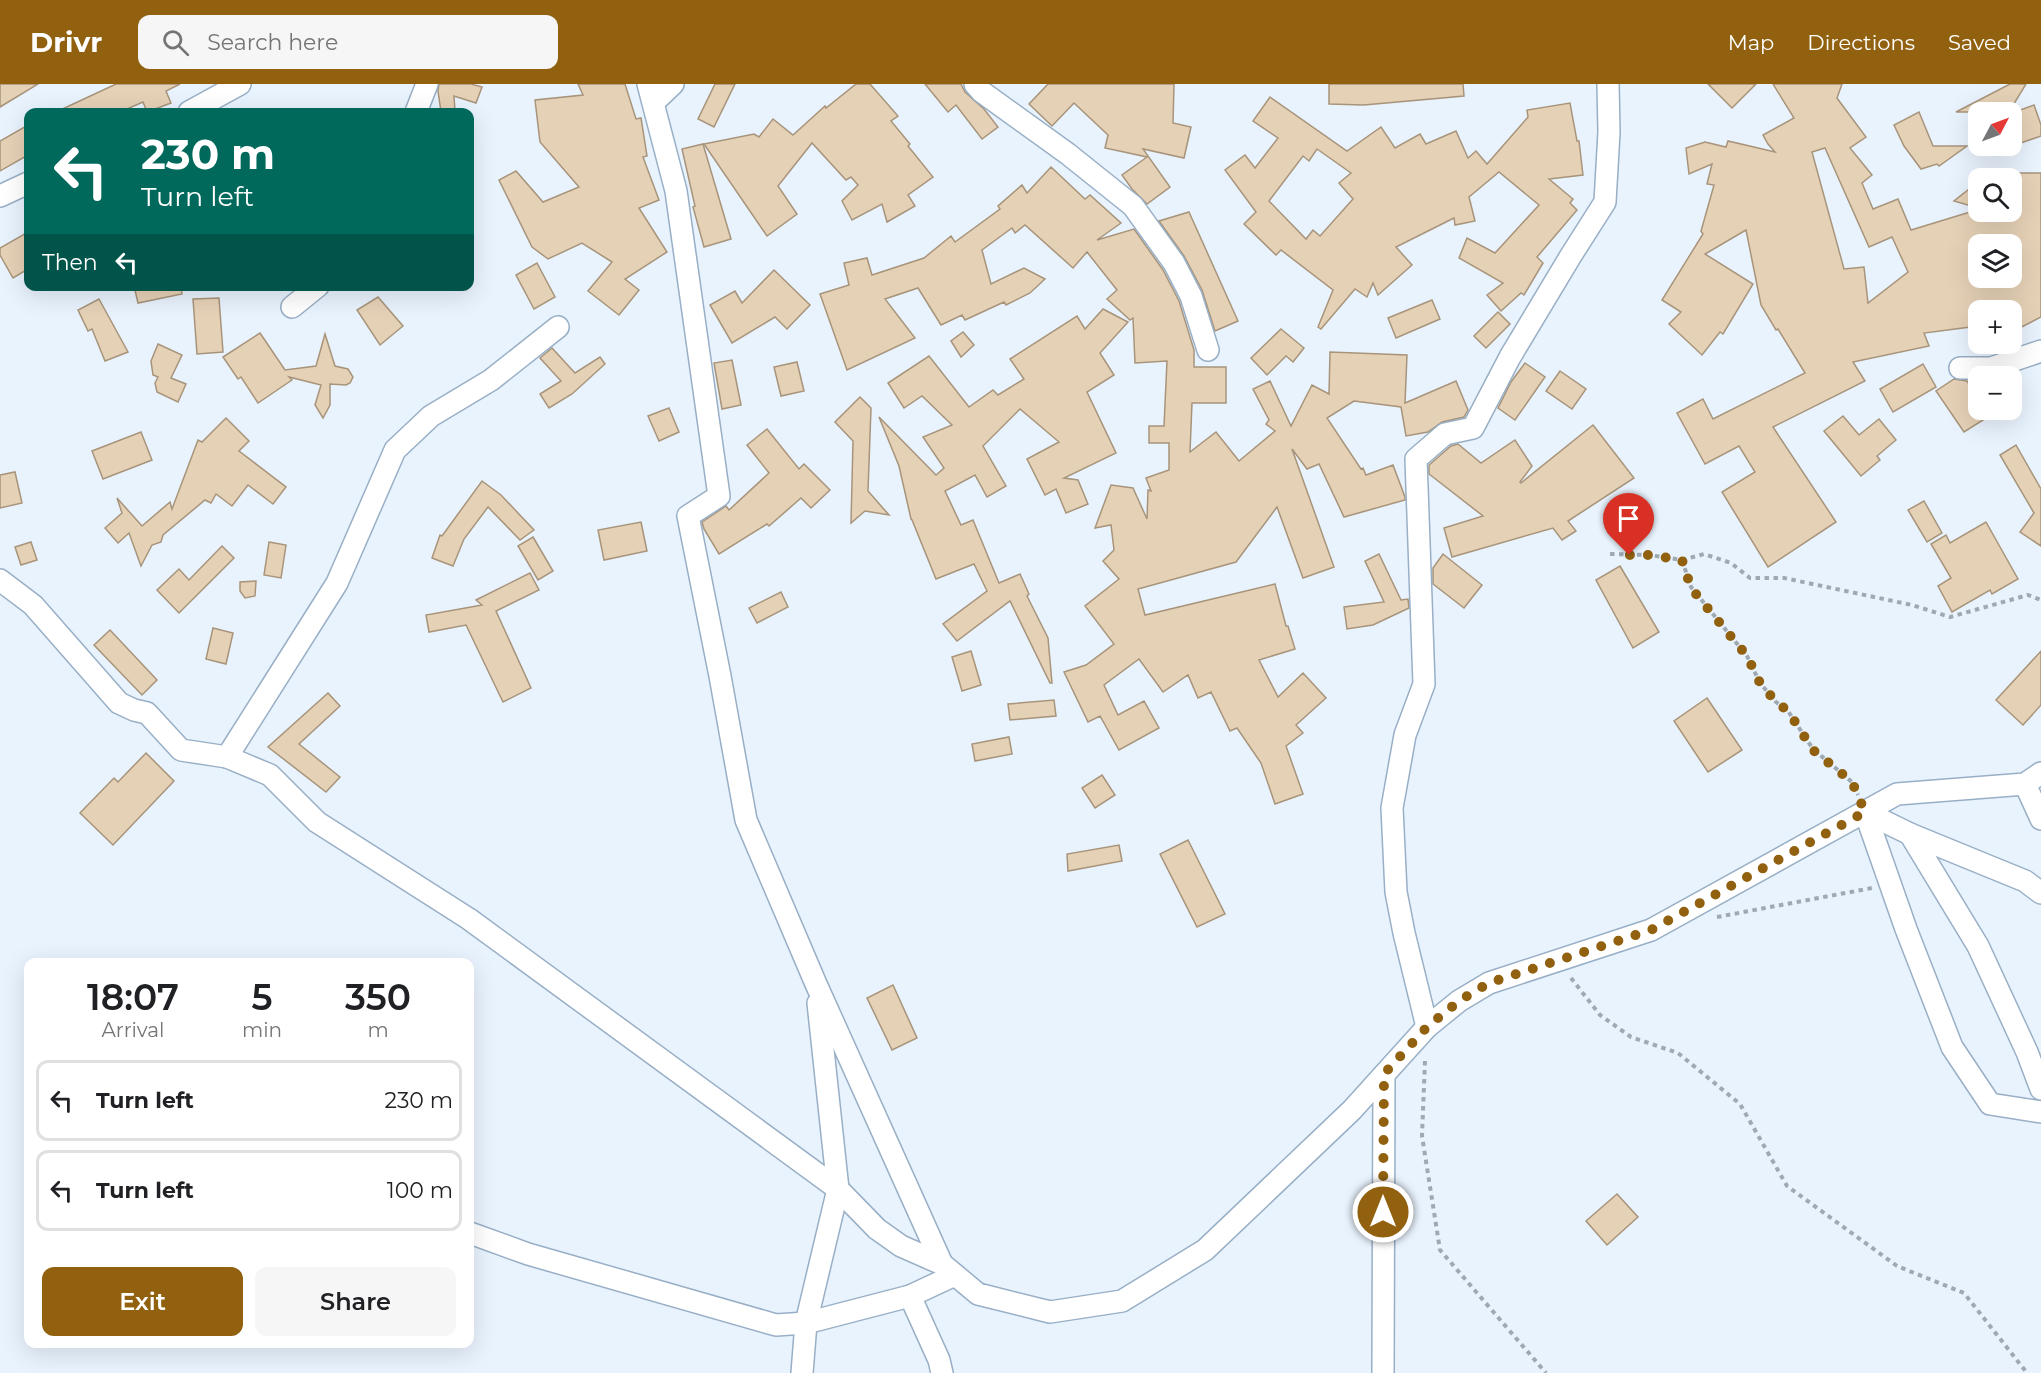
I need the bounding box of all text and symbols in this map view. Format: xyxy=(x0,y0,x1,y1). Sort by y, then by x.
search box xyxy=(138,15,558,69)
text: Drivr xyxy=(30,25,102,59)
icon: search xyxy=(159,26,192,59)
text: Search here xyxy=(207,29,338,56)
text: Map xyxy=(1728,30,1774,55)
text: Directions xyxy=(1807,30,1915,55)
text: Saved xyxy=(1948,30,2011,55)
north arrow xyxy=(1968,102,2022,156)
map controls xyxy=(1968,102,2022,420)
text: 230 m xyxy=(141,128,275,180)
icon: left xyxy=(42,132,120,210)
button: search xyxy=(1968,168,2022,222)
text: Turn left xyxy=(141,180,254,213)
button: layers xyxy=(1968,234,2022,288)
icon: left xyxy=(110,246,143,279)
text: Then xyxy=(42,249,98,276)
button: + xyxy=(1968,300,2022,354)
button: − xyxy=(1968,366,2022,420)
pin xyxy=(1603,493,1654,555)
icon: arrive xyxy=(1612,502,1645,535)
text: 18:07 xyxy=(87,975,179,1019)
text: 5 xyxy=(251,975,273,1019)
text: 350 xyxy=(345,975,411,1019)
text: Arrival xyxy=(101,1018,165,1042)
text: min xyxy=(242,1018,282,1042)
text: m xyxy=(367,1018,389,1042)
icon: left xyxy=(45,1084,78,1117)
text: Turn left xyxy=(96,1087,194,1114)
text: 230 m xyxy=(384,1087,453,1114)
icon: left xyxy=(45,1174,78,1207)
text: Turn left xyxy=(96,1177,194,1204)
text: 100 m xyxy=(387,1177,453,1204)
position arrow xyxy=(1351,1180,1415,1244)
button: Exit xyxy=(42,1267,243,1336)
button: Share xyxy=(255,1267,456,1336)

